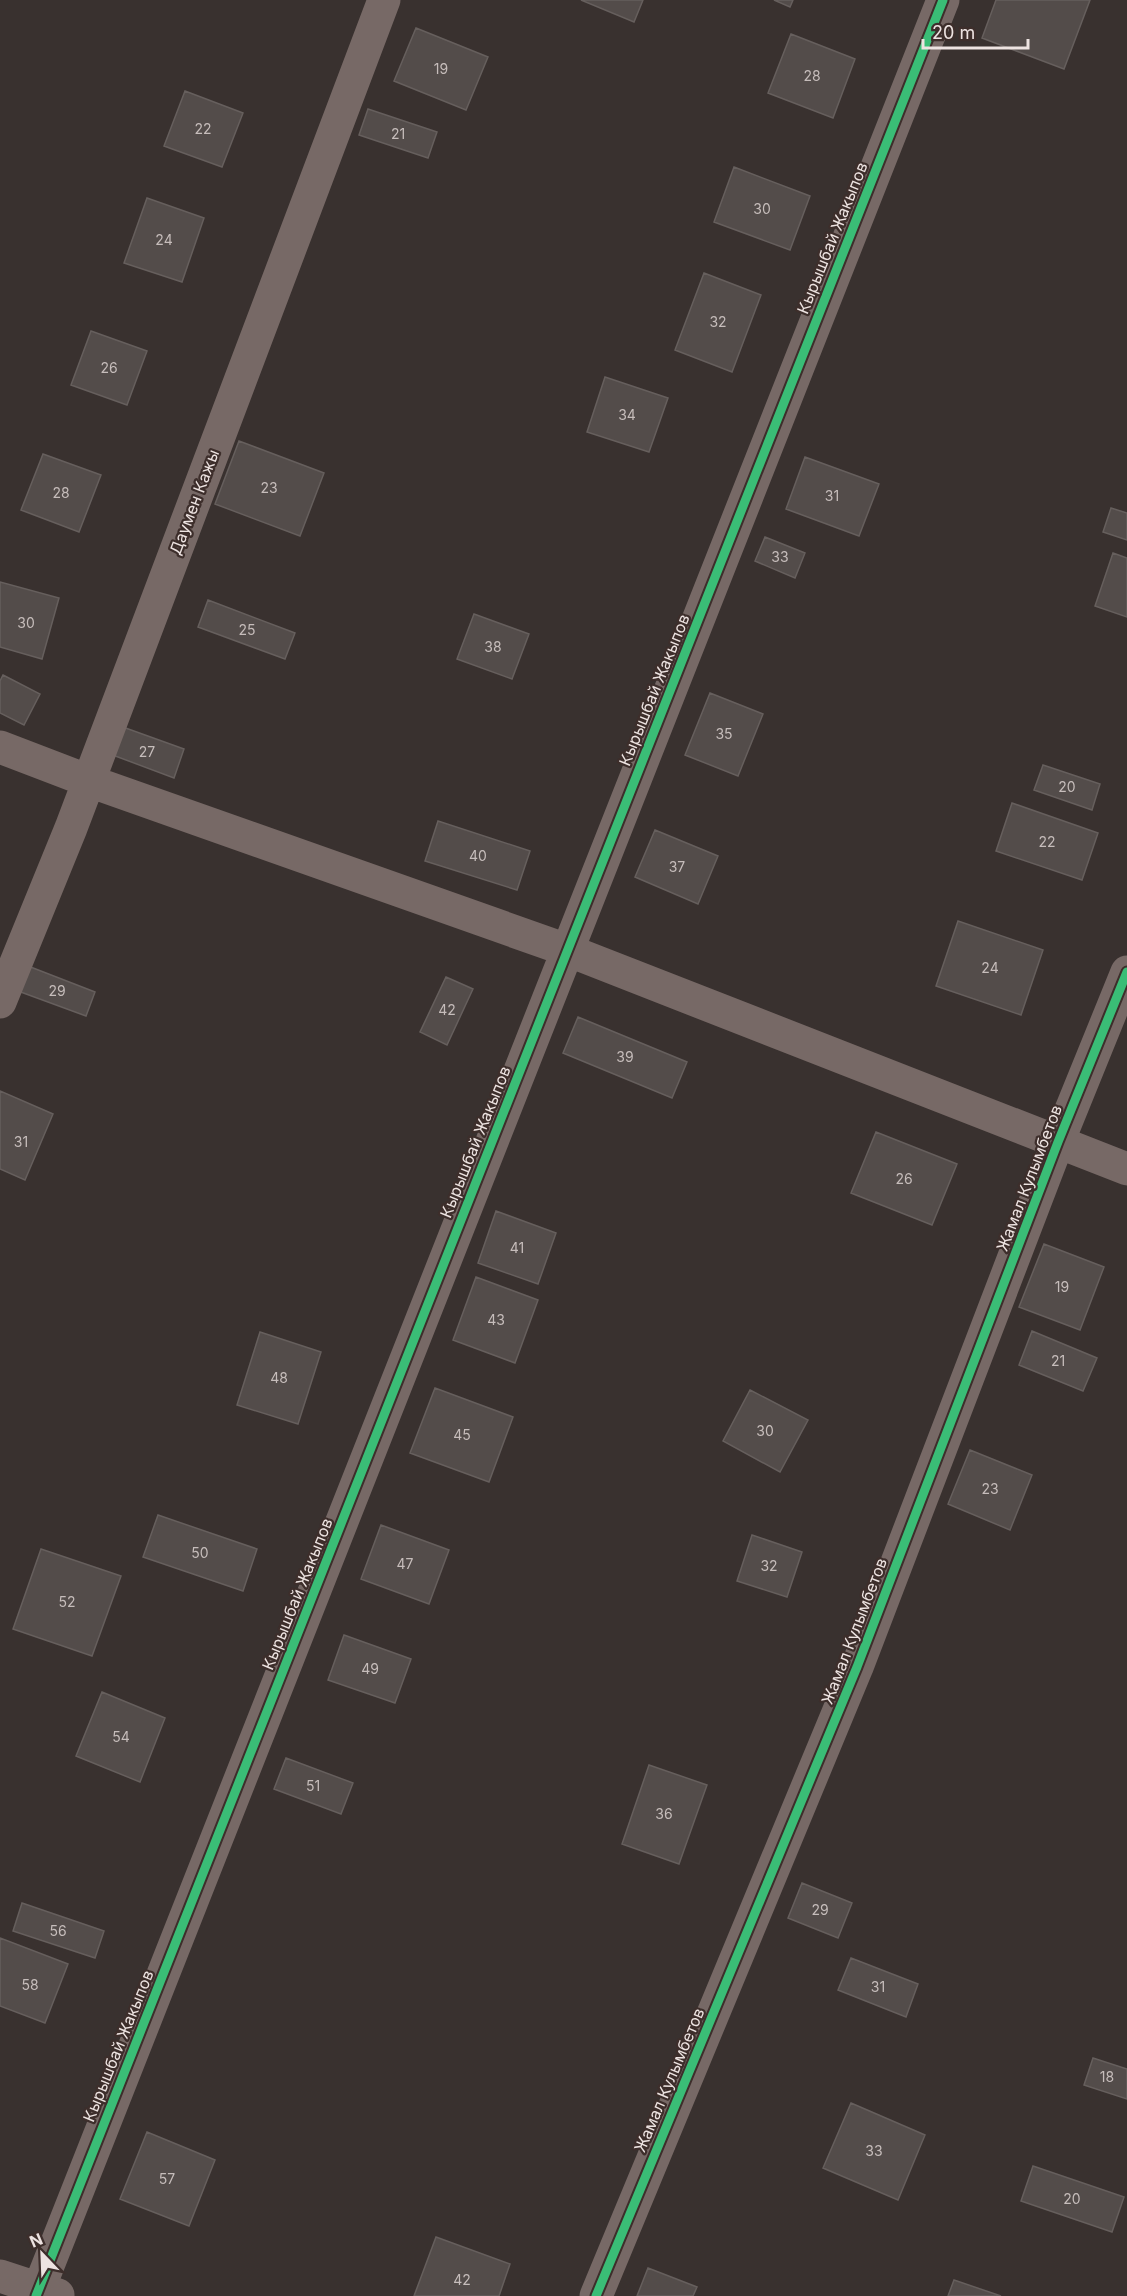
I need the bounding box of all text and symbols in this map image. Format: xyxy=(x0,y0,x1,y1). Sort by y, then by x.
scale bar xyxy=(923,12,1028,50)
text: 20 m xyxy=(932,22,975,43)
house number: 19 xyxy=(434,60,448,77)
house number: 28 xyxy=(803,67,821,84)
house number: 22 xyxy=(194,120,212,137)
house number: 21 xyxy=(391,125,405,142)
street label: Кырышбай Жакыпов xyxy=(792,159,872,317)
house number: 30 xyxy=(753,200,771,217)
house number: 24 xyxy=(155,231,173,248)
house number: 32 xyxy=(709,313,727,330)
house number: 26 xyxy=(100,359,118,376)
house number: 34 xyxy=(618,406,636,423)
street label: Даумен Кажы xyxy=(165,447,223,557)
house number: 23 xyxy=(260,479,278,496)
house number: 28 xyxy=(52,484,70,501)
house number: 31 xyxy=(825,487,839,504)
house number: 33 xyxy=(771,548,789,565)
street label: Кырышбай Жакыпов xyxy=(614,611,694,769)
house number: 30 xyxy=(17,614,35,631)
house number: 25 xyxy=(238,621,256,638)
house number: 38 xyxy=(484,638,502,655)
house number: 35 xyxy=(715,725,733,742)
house number: 27 xyxy=(139,743,155,760)
house number: 20 xyxy=(1058,778,1076,795)
house number: 22 xyxy=(1038,833,1056,850)
house number: 40 xyxy=(469,847,487,864)
house number: 37 xyxy=(669,858,685,875)
house number: 24 xyxy=(981,959,999,976)
house number: 29 xyxy=(48,982,66,999)
house number: 42 xyxy=(438,1001,456,1018)
house number: 39 xyxy=(616,1048,634,1065)
street label: Кырышбай Жакыпов xyxy=(435,1063,515,1221)
street label: Жамал Кулымбетов xyxy=(992,1102,1066,1254)
house number: 31 xyxy=(14,1133,28,1150)
house number: 26 xyxy=(895,1170,913,1187)
house number: 41 xyxy=(510,1239,524,1256)
house number: 19 xyxy=(1055,1278,1069,1295)
house number: 43 xyxy=(487,1311,505,1328)
house number: 21 xyxy=(1051,1352,1065,1369)
house number: 48 xyxy=(270,1369,288,1386)
house number: 30 xyxy=(756,1422,774,1439)
house number: 45 xyxy=(453,1426,471,1443)
house number: 23 xyxy=(981,1480,999,1497)
street label: Кырышбай Жакыпов xyxy=(257,1515,337,1673)
house number: 50 xyxy=(191,1544,209,1561)
house number: 47 xyxy=(397,1555,414,1572)
street label: Жамал Кулымбетов xyxy=(817,1555,891,1707)
house number: 32 xyxy=(760,1557,778,1574)
house number: 52 xyxy=(58,1593,76,1610)
house number: 49 xyxy=(361,1660,379,1677)
house number: 54 xyxy=(112,1728,130,1745)
house number: 51 xyxy=(306,1777,320,1794)
house number: 36 xyxy=(655,1805,673,1822)
house number: 29 xyxy=(811,1901,829,1918)
house number: 56 xyxy=(49,1922,67,1939)
street label: Кырышбай Жакыпов xyxy=(78,1967,158,2125)
house number: 58 xyxy=(21,1976,39,1993)
house number: 31 xyxy=(871,1978,885,1995)
street label: Жамал Кулымбетов xyxy=(630,2005,708,2155)
house number: 18 xyxy=(1100,2068,1114,2085)
house number: 33 xyxy=(865,2142,883,2159)
house number: 57 xyxy=(159,2170,175,2187)
house number: 20 xyxy=(1063,2190,1081,2207)
north arrow xyxy=(12,2224,72,2284)
text: N xyxy=(27,2229,46,2252)
house number: 42 xyxy=(453,2271,471,2288)

